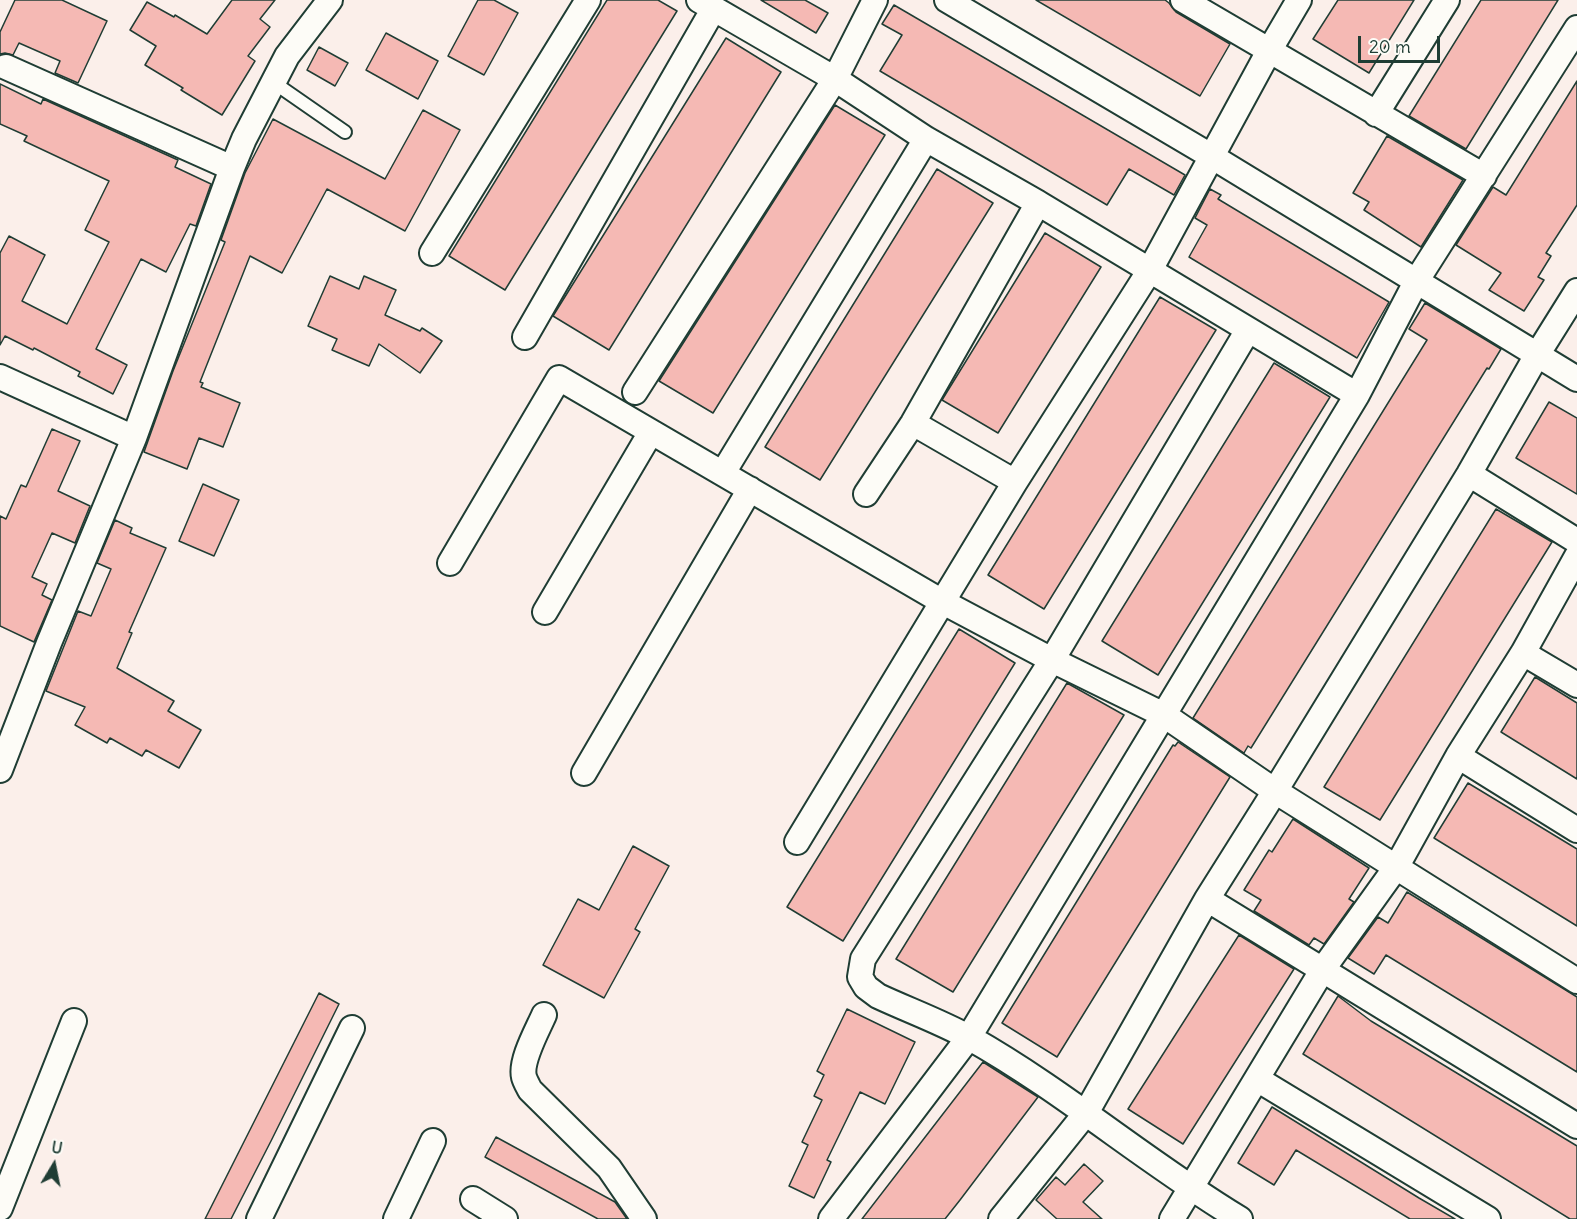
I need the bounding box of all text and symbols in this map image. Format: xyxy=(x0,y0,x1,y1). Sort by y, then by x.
scale bar xyxy=(1361,24,1444,62)
text: 20 m xyxy=(1369,35,1411,58)
north arrow xyxy=(24,1135,84,1195)
text: U xyxy=(50,1136,64,1158)

